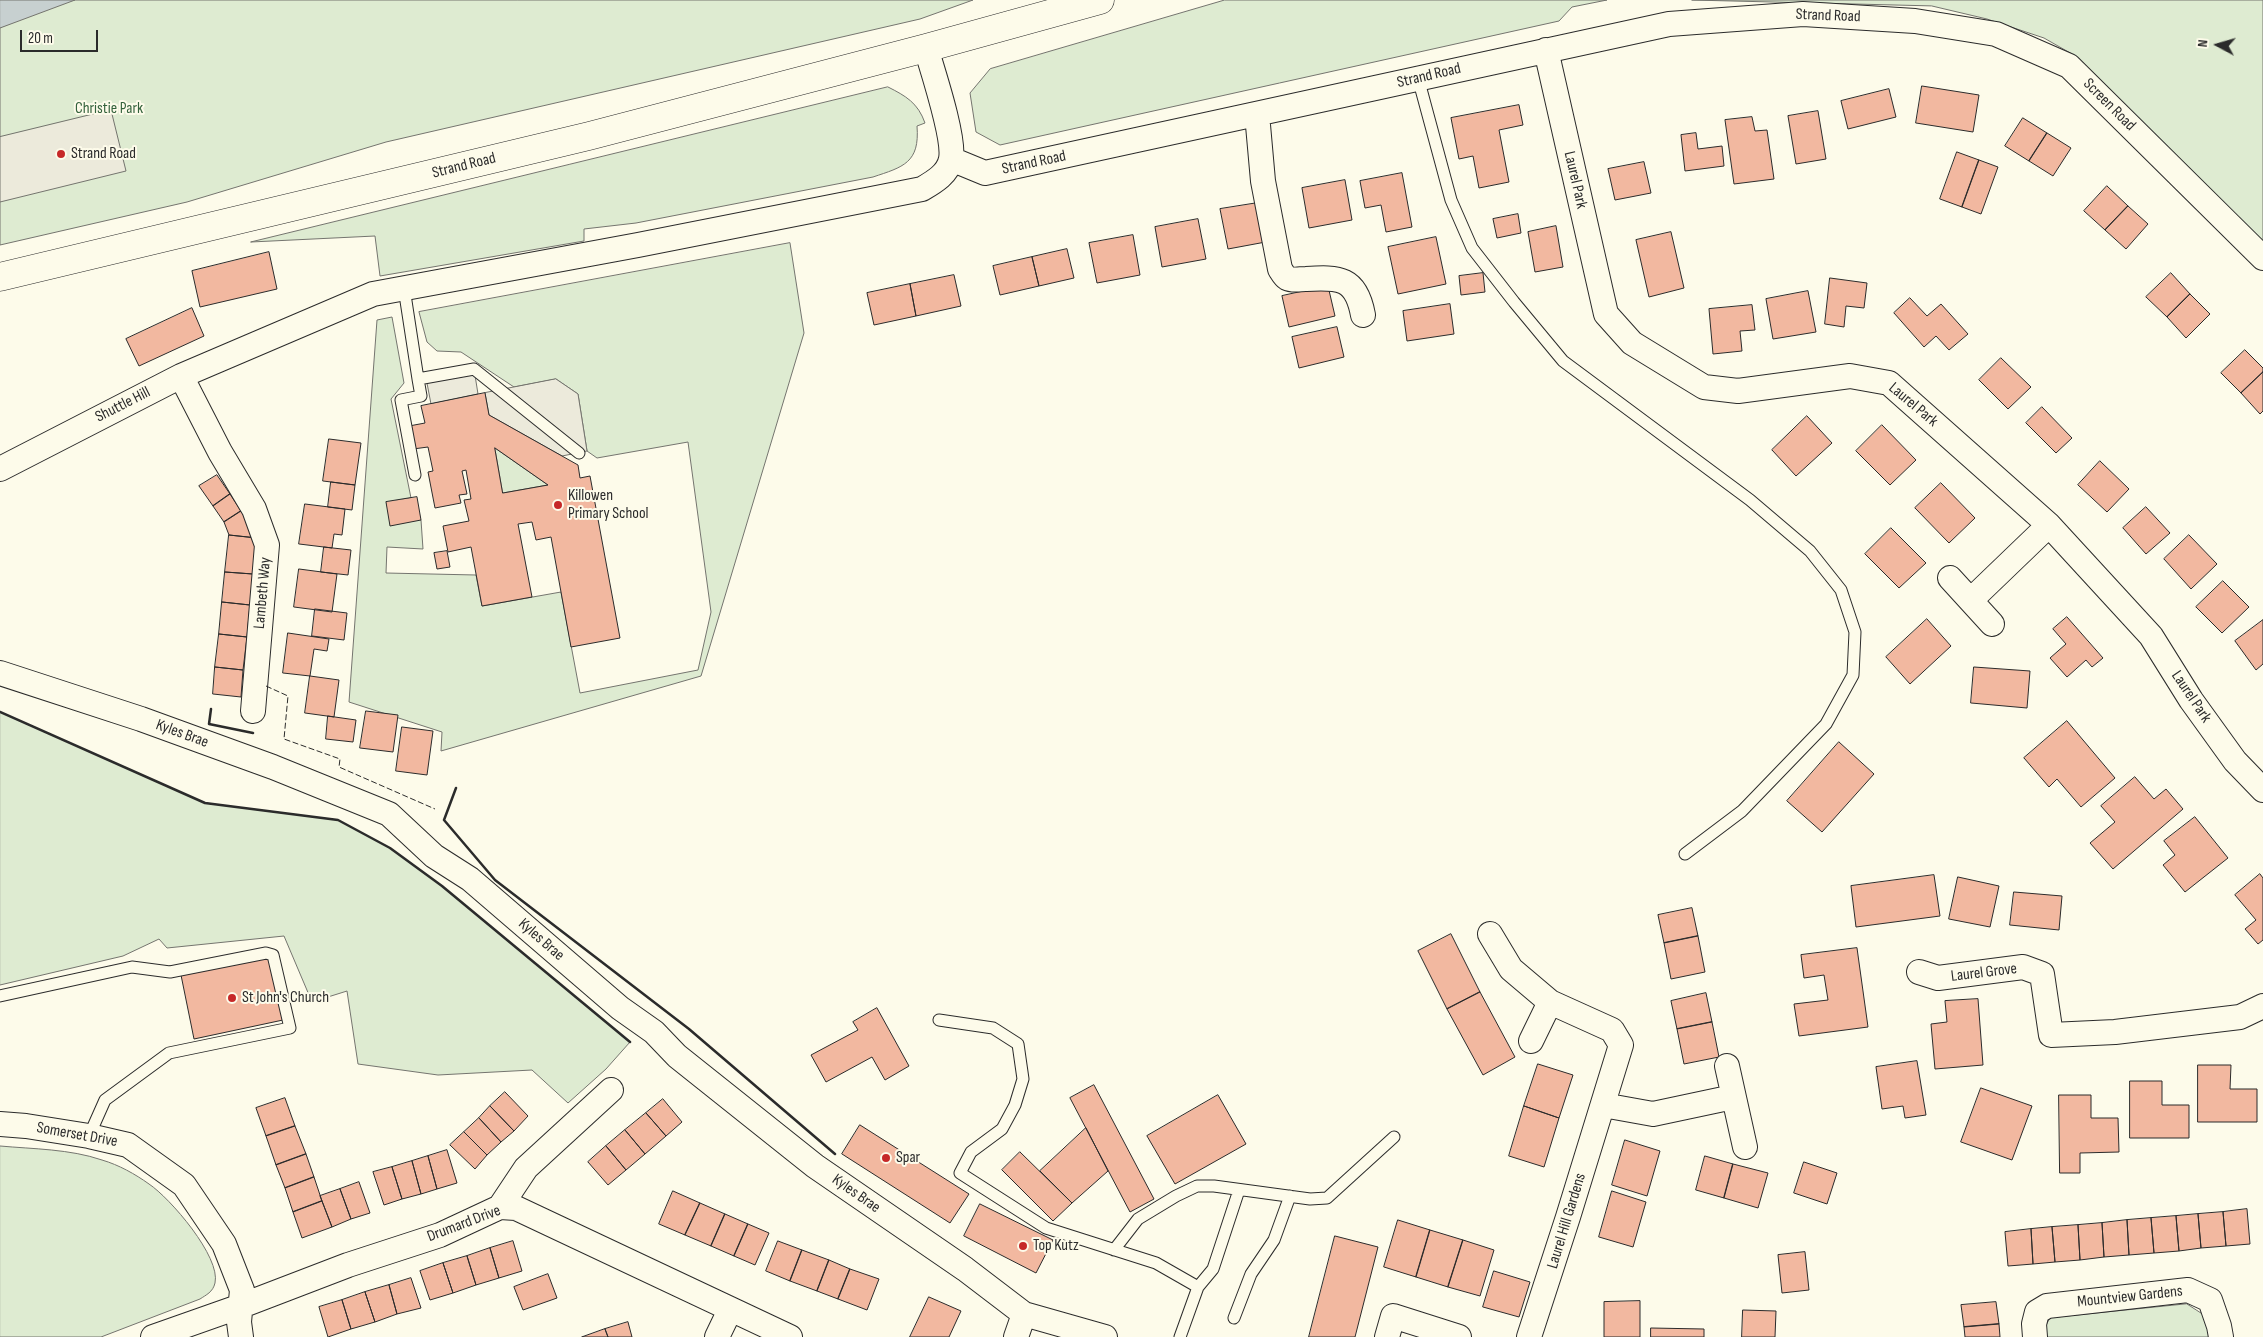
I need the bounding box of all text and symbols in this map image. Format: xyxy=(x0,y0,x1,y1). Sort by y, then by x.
street label: Strand Road xyxy=(1795,5,1861,27)
scale bar xyxy=(22,20,100,52)
north arrow xyxy=(2193,20,2243,70)
text: 20 m xyxy=(28,29,53,48)
text: N xyxy=(2194,39,2211,48)
street label: Strand Road xyxy=(1395,59,1463,93)
street label: Screen Road xyxy=(2079,75,2139,135)
park label: Christie Park xyxy=(75,99,143,119)
place label: Strand Road xyxy=(71,144,136,164)
street label: Strand Road xyxy=(1000,147,1068,179)
marker: Strand Road xyxy=(55,148,67,160)
street label: Strand Road xyxy=(430,149,498,183)
street label: Laurel Park xyxy=(1559,149,1591,211)
street label: Laurel Park xyxy=(1884,379,1942,431)
street label: Shuttle Hill xyxy=(92,383,154,427)
place label: Killowen Primary School xyxy=(568,486,649,524)
marker: Killowen Primary School xyxy=(552,499,564,511)
street label: Lambeth Way xyxy=(250,556,276,630)
street label: Laurel Park xyxy=(2167,667,2215,727)
street label: Kyles Brae xyxy=(153,716,211,752)
street label: Kyles Brae xyxy=(514,915,568,965)
street label: Laurel Grove xyxy=(1950,959,2018,987)
place label: St John's Church xyxy=(242,988,329,1008)
marker: St John's Church xyxy=(226,992,238,1004)
street label: Somerset Drive xyxy=(35,1118,119,1152)
place label: Spar xyxy=(896,1148,920,1168)
marker: Spar xyxy=(880,1152,892,1164)
street label: Kyles Brae xyxy=(828,1170,884,1218)
street label: Laurel Hill Gardens xyxy=(1543,1171,1591,1271)
street label: Drumard Drive xyxy=(425,1201,503,1247)
place label: Top Kutz xyxy=(1033,1236,1079,1256)
marker: Top Kutz xyxy=(1017,1240,1029,1252)
street label: Mountview Gardens xyxy=(2076,1282,2184,1312)

